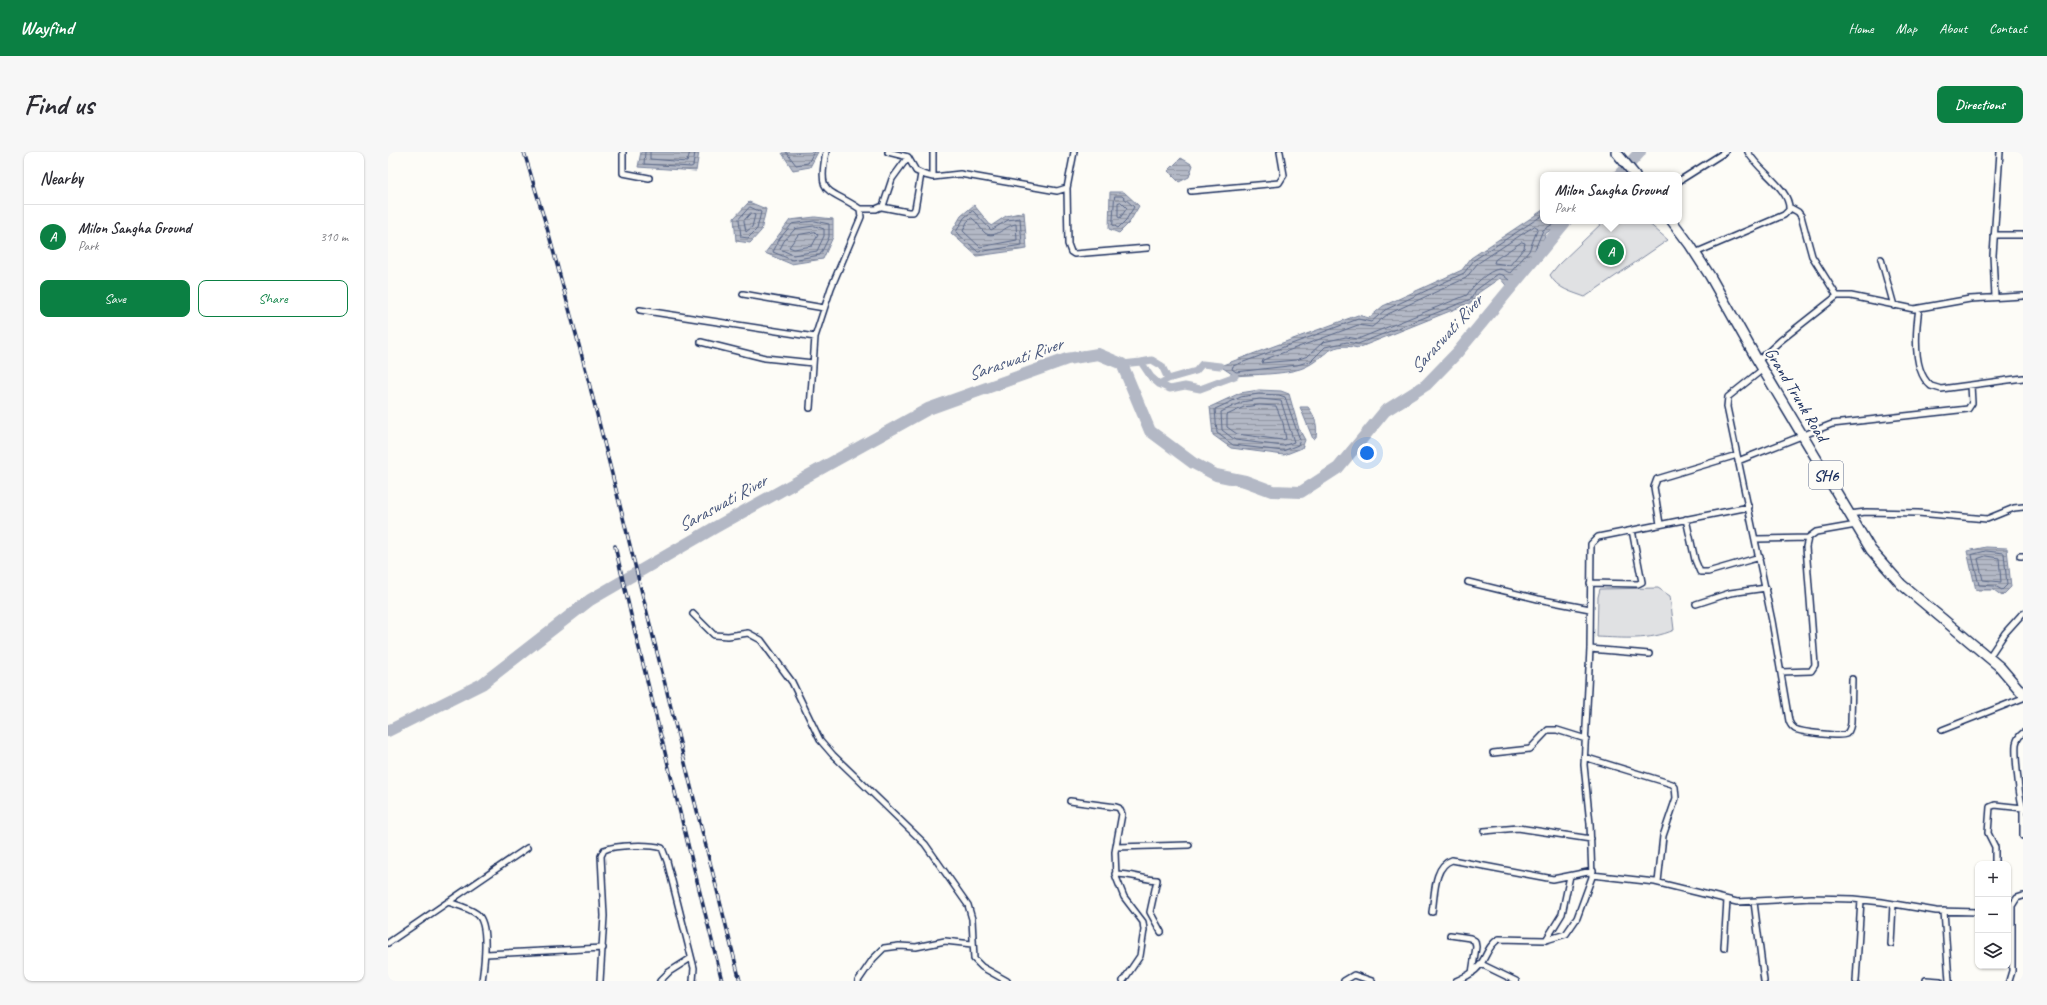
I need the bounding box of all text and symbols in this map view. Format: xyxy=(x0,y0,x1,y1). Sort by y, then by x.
text: Wayfind xyxy=(20,16,73,40)
text: Home xyxy=(1848,20,1874,37)
text: Map xyxy=(1896,20,1917,37)
text: About xyxy=(1939,20,1967,37)
text: Contact xyxy=(1989,20,2027,37)
button: Directions xyxy=(1937,86,2023,123)
text: Find us xyxy=(24,87,94,122)
text: Nearby xyxy=(40,168,83,189)
popup xyxy=(1540,172,1682,224)
text: Milon Sangha Ground xyxy=(1555,181,1667,200)
text: Park xyxy=(1555,200,1575,216)
text: Milon Sangha Ground xyxy=(78,219,191,238)
text: A xyxy=(50,229,56,245)
text: 310 m xyxy=(320,229,348,245)
pin: A xyxy=(1598,237,1624,267)
text: Park xyxy=(78,238,99,254)
button: Save xyxy=(40,280,190,317)
button: Share xyxy=(198,280,348,317)
water label: Saraswati River xyxy=(1405,288,1489,378)
water label: Saraswati River xyxy=(965,331,1068,385)
street label: Grand Trunk Road xyxy=(1760,343,1834,447)
your location xyxy=(1357,443,1377,463)
road number: SH6 xyxy=(1809,461,1843,489)
water label: Saraswati River xyxy=(674,468,773,536)
map controls xyxy=(1975,861,2011,969)
button: + xyxy=(1975,861,2011,897)
button: − xyxy=(1975,897,2011,933)
button: layers xyxy=(1975,933,2011,969)

